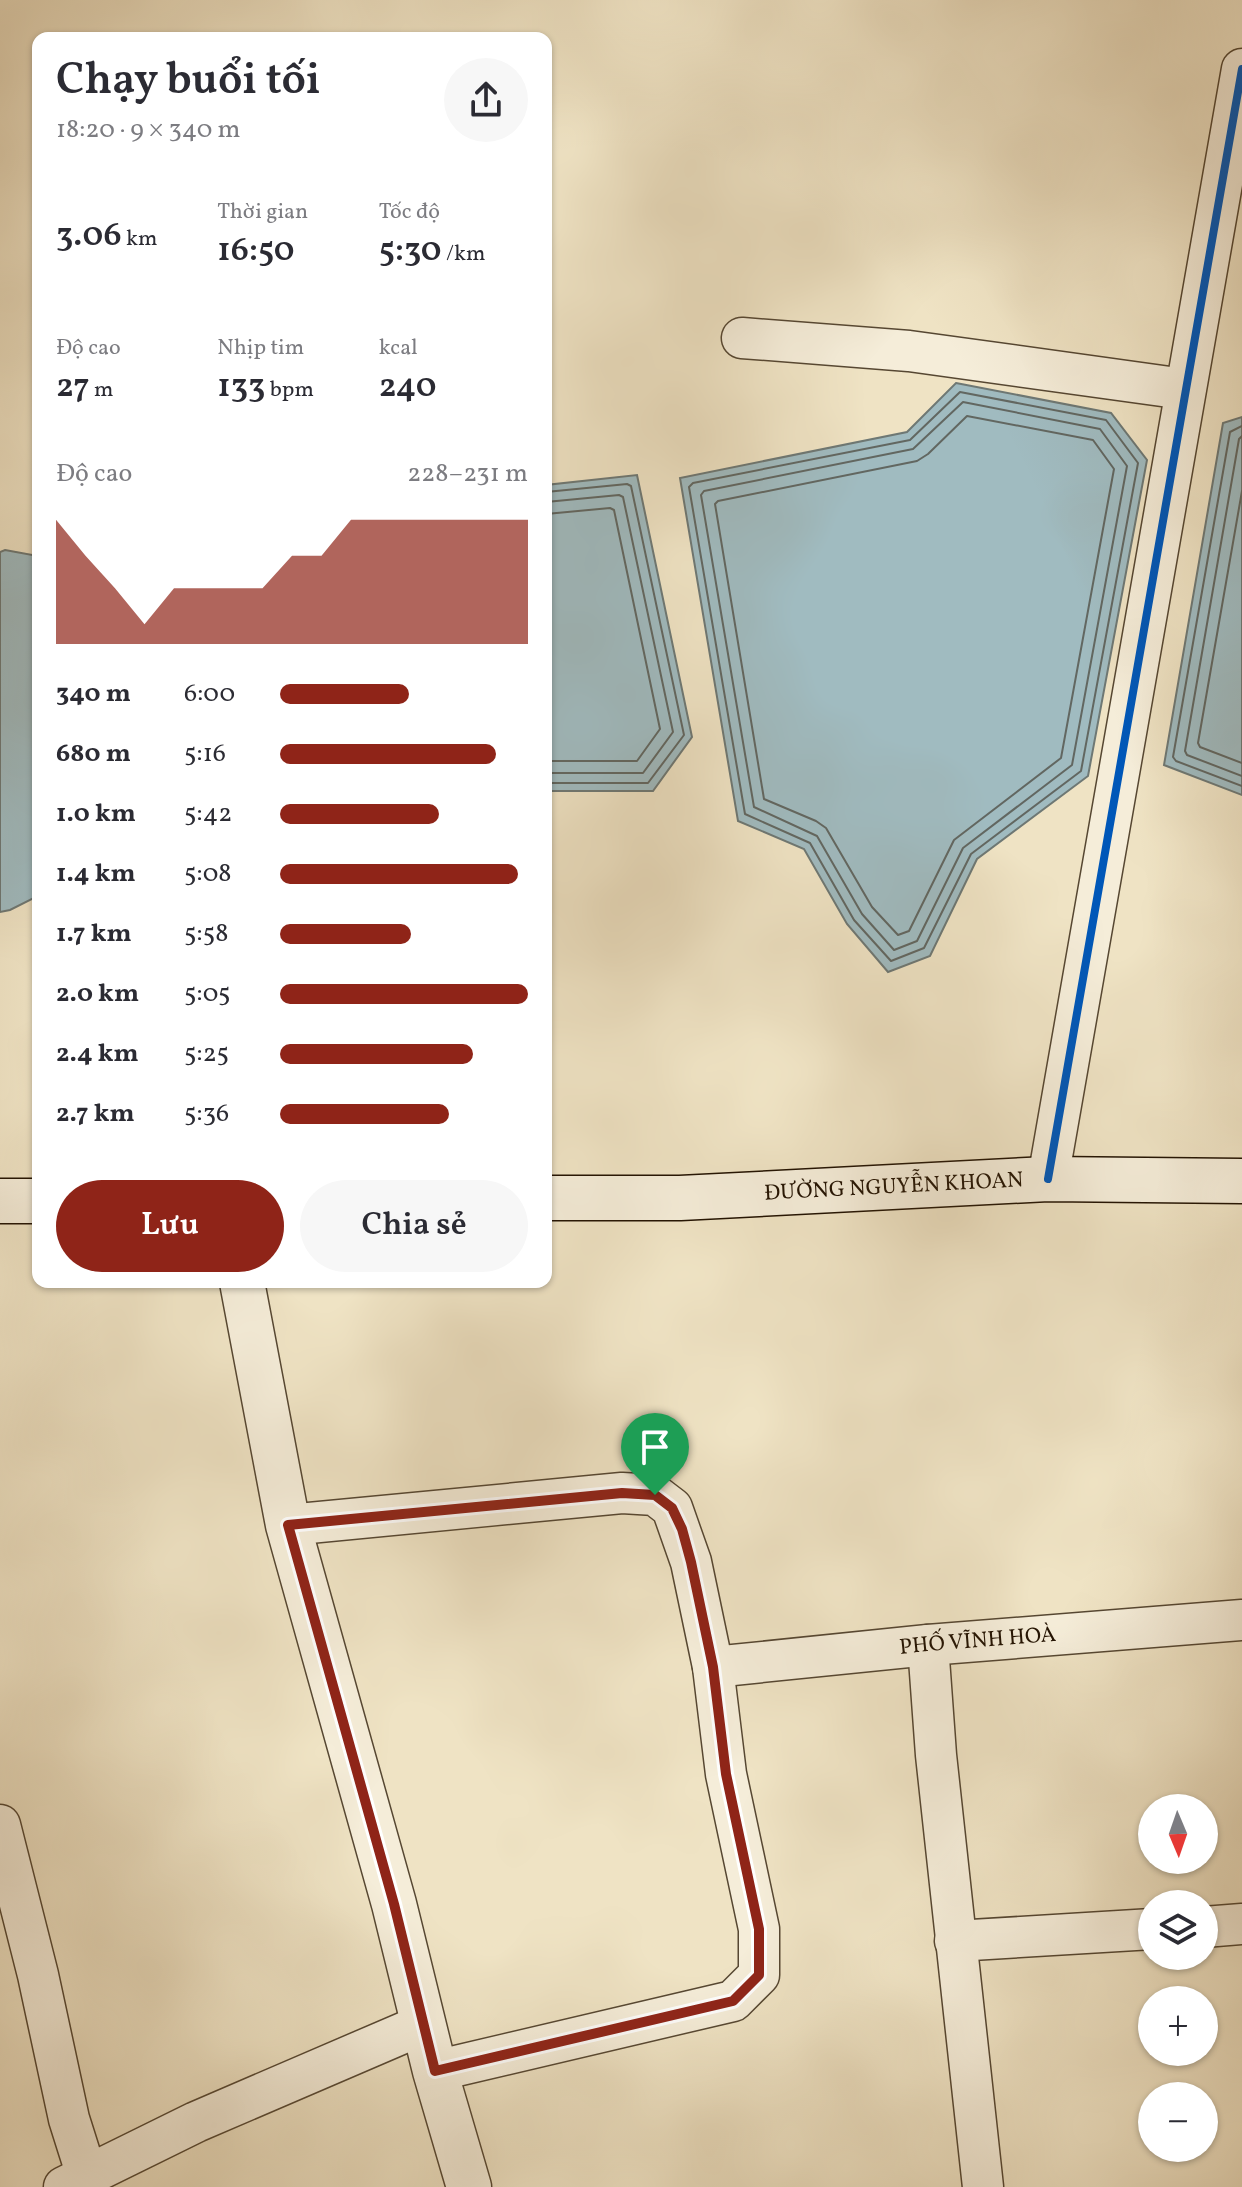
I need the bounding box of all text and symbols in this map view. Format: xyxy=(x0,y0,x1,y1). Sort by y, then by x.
text: Chạy buổi tối xyxy=(56,51,321,112)
button: share xyxy=(444,58,528,142)
text: 18:20 · 9 × 340 m xyxy=(56,112,241,148)
text: Thời gian xyxy=(217,197,308,228)
text: Tốc độ xyxy=(379,197,440,228)
text: 3.06 xyxy=(56,213,122,260)
text: km xyxy=(122,224,157,255)
text: 16:50 xyxy=(217,228,295,275)
text: 5:30 xyxy=(379,228,442,275)
text: /km xyxy=(442,239,485,270)
text: Độ cao xyxy=(56,333,121,364)
text: Nhịp tim xyxy=(217,333,304,364)
text: kcal xyxy=(379,333,418,364)
text: 27 xyxy=(56,364,90,411)
text: 133 xyxy=(217,364,265,411)
text: 240 xyxy=(379,364,436,411)
text: m xyxy=(90,375,114,406)
text: bpm xyxy=(265,375,314,406)
text: Độ cao xyxy=(56,456,132,492)
text: 228–231 m xyxy=(407,456,528,492)
text: 340 m xyxy=(56,676,131,712)
text: 6:00 xyxy=(184,676,235,712)
text: 680 m xyxy=(56,736,131,772)
text: 5:16 xyxy=(184,736,226,772)
text: 1.0 km xyxy=(56,796,136,832)
text: 5:42 xyxy=(184,796,232,832)
text: 1.4 km xyxy=(56,856,136,892)
text: 5:08 xyxy=(184,856,231,892)
text: 1.7 km xyxy=(56,916,132,952)
text: 5:58 xyxy=(184,916,228,952)
text: 2.0 km xyxy=(56,976,139,1012)
text: 5:05 xyxy=(184,976,231,1012)
text: 2.4 km xyxy=(56,1036,139,1072)
text: 5:25 xyxy=(184,1036,229,1072)
text: 2.7 km xyxy=(56,1096,135,1132)
text: 5:36 xyxy=(184,1096,229,1132)
street label: ĐƯỜNG NGUYỄN KHOAN xyxy=(763,1165,1024,1209)
button: Lưu xyxy=(56,1180,284,1272)
button: Chia sẻ xyxy=(300,1180,528,1272)
pin xyxy=(621,1413,689,1495)
icon: arrive xyxy=(633,1425,677,1469)
street label: PHỐ VĨNH HOÀ xyxy=(898,1619,1057,1663)
north arrow xyxy=(1138,1794,1218,1874)
map controls xyxy=(1138,1794,1218,2162)
button: layers xyxy=(1138,1890,1218,1970)
button: + xyxy=(1138,1986,1218,2066)
button: − xyxy=(1138,2082,1218,2162)

